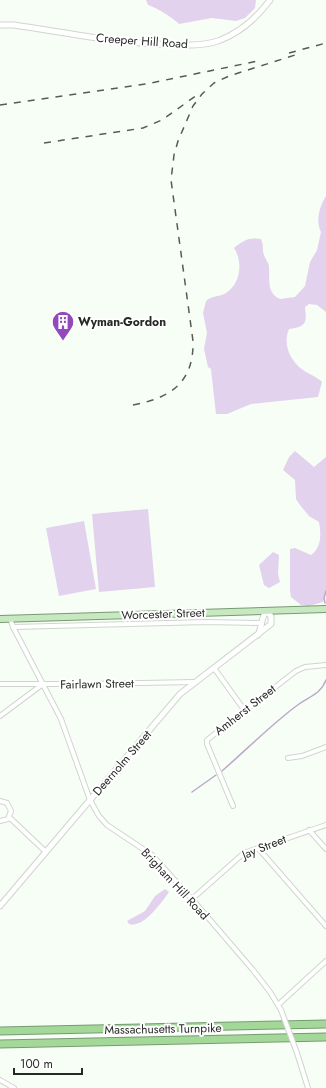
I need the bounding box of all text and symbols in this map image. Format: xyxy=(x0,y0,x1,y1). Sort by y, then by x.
street label: Creeper Hill Road xyxy=(95,29,189,53)
building icon: Wyman-Gordon xyxy=(50,309,76,342)
place label: Wyman-Gordon xyxy=(78,313,166,331)
street label: Worcester Street xyxy=(121,604,205,624)
street label: Fairlawn Street xyxy=(60,674,134,694)
street label: Amherst Street xyxy=(210,680,280,740)
street label: Deernolm Street xyxy=(88,726,156,800)
street label: Jay Street xyxy=(237,830,289,865)
street label: Brigham Hill Road xyxy=(137,844,213,924)
street label: Massachusetts Turnpike xyxy=(104,1019,222,1039)
scale bar xyxy=(14,1050,82,1076)
text: 100 m xyxy=(20,1055,53,1073)

